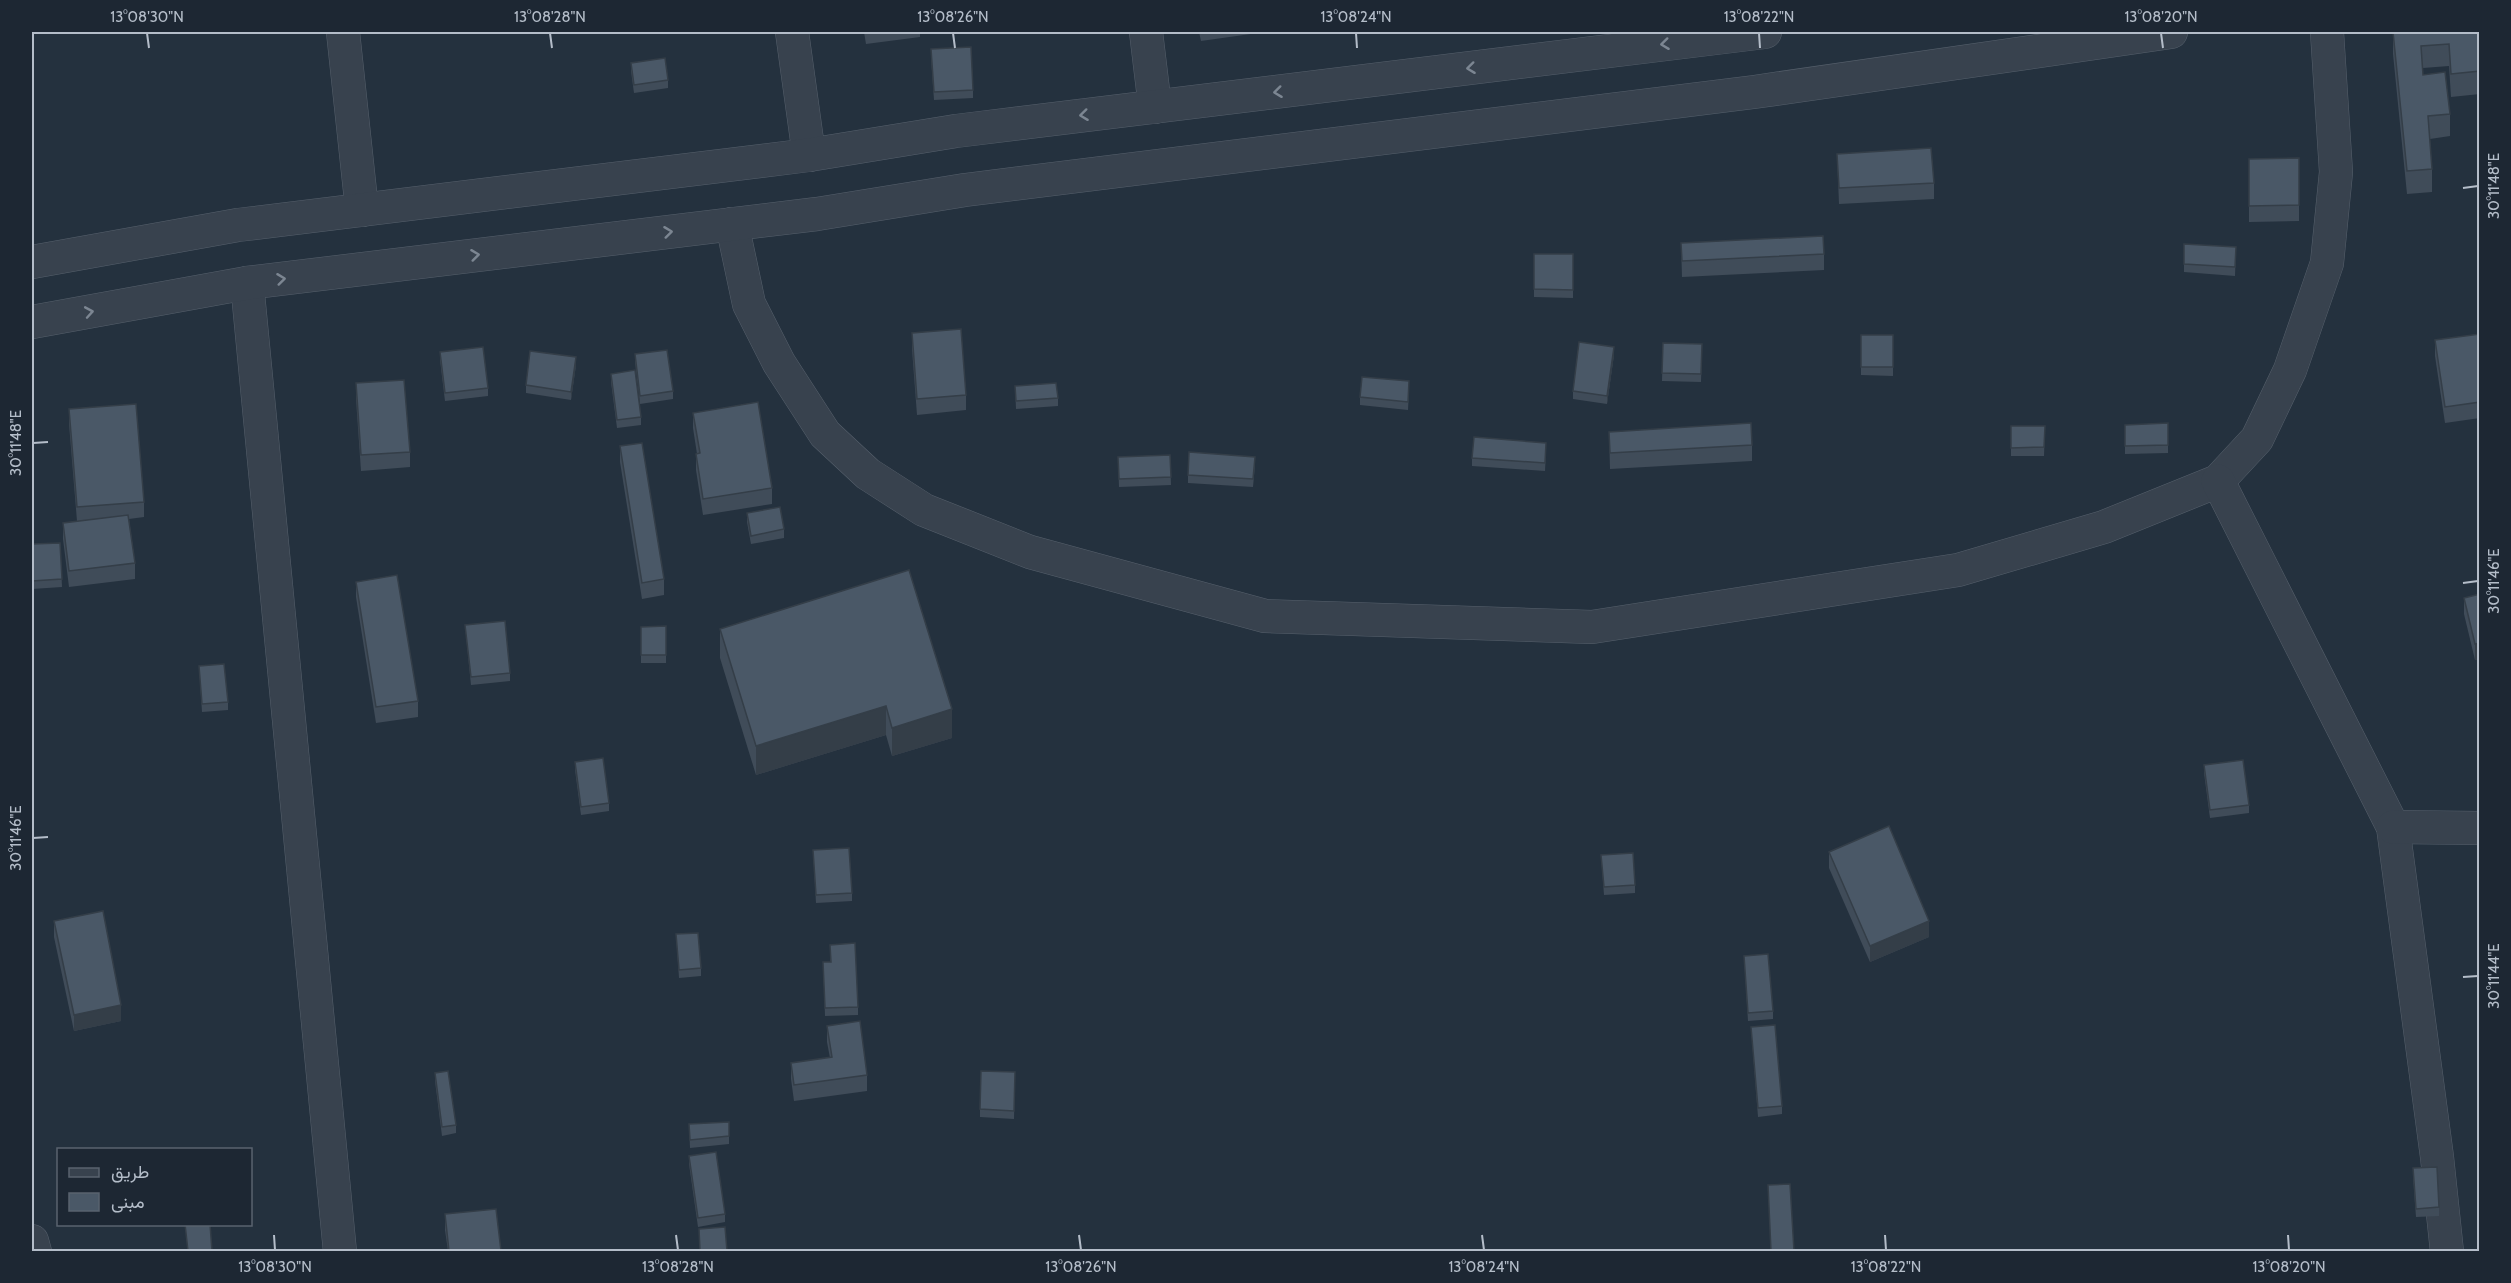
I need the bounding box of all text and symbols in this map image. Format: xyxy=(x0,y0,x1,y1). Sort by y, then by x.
text: 13°08'30"N xyxy=(110,8,184,26)
text: 13°08'28"N xyxy=(514,8,586,26)
text: 13°08'26"N xyxy=(917,8,989,26)
text: 13°08'24"N xyxy=(1320,8,1392,26)
text: 13°08'22"N xyxy=(1724,8,1794,26)
text: 13°08'20"N xyxy=(2124,8,2198,26)
one-way arrow xyxy=(1660,37,1669,50)
one-way arrow xyxy=(1467,61,1476,74)
one-way arrow xyxy=(1273,85,1282,98)
one-way arrow xyxy=(1080,109,1089,121)
text: 30°11'48"E xyxy=(2485,153,2503,219)
one-way arrow xyxy=(664,226,673,238)
one-way arrow xyxy=(470,250,480,262)
one-way arrow xyxy=(277,274,286,286)
one-way arrow xyxy=(85,306,94,318)
text: 30°11'48"E xyxy=(7,410,25,476)
text: 30°11'46"E xyxy=(2485,548,2503,614)
text: 30°11'46"E xyxy=(7,805,25,871)
text: 30°11'44"E xyxy=(2485,943,2503,1009)
legend xyxy=(57,1148,252,1226)
text: طريق xyxy=(111,1161,149,1183)
text: مبنى xyxy=(111,1191,145,1213)
text: 13°08'30"N xyxy=(238,1258,312,1276)
text: 13°08'28"N xyxy=(642,1258,714,1276)
text: 13°08'26"N xyxy=(1045,1258,1117,1276)
text: 13°08'24"N xyxy=(1448,1258,1520,1276)
text: 13°08'22"N xyxy=(1851,1258,1921,1276)
text: 13°08'20"N xyxy=(2252,1258,2326,1276)

